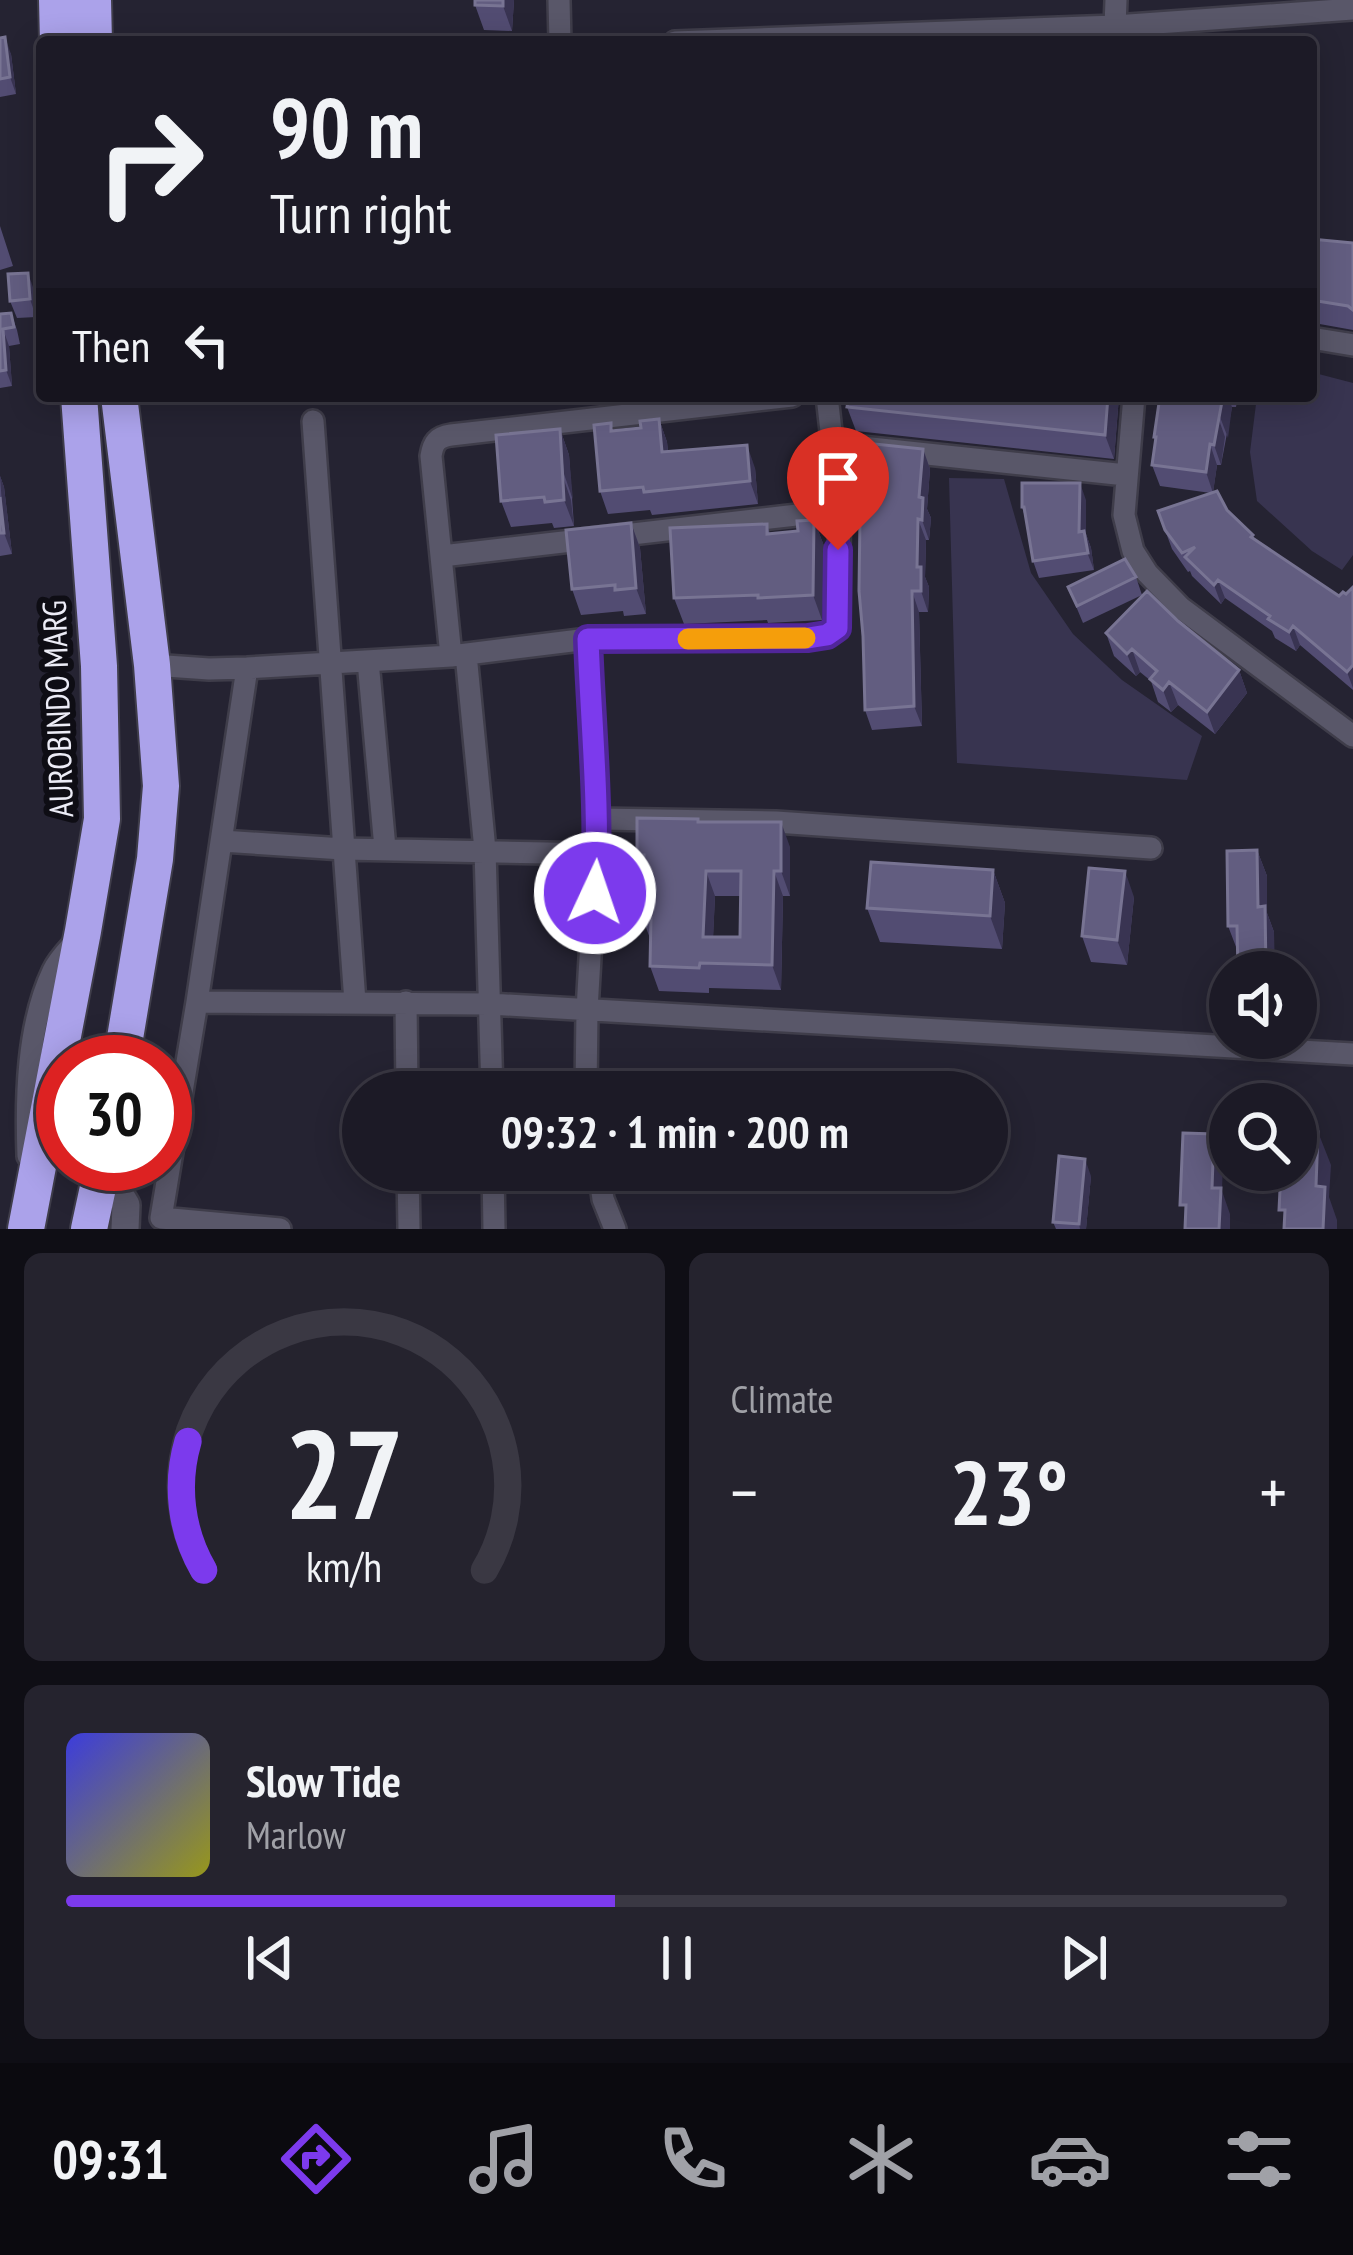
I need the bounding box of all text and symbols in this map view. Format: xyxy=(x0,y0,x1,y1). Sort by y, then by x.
text: 90 m xyxy=(270,72,423,181)
icon: right xyxy=(72,84,228,240)
text: Turn right xyxy=(270,178,451,248)
icon: left xyxy=(174,312,240,378)
text: Then xyxy=(72,316,150,374)
pin xyxy=(787,427,889,550)
icon: arrive xyxy=(805,445,871,511)
street label: AUROBINDO MARG xyxy=(32,600,82,818)
position arrow xyxy=(532,830,658,956)
map controls xyxy=(1209,951,1317,1191)
button: sound xyxy=(1209,951,1317,1059)
speed limit sign: 30 xyxy=(36,1035,192,1191)
button: search xyxy=(1209,1083,1317,1191)
text: 09:32 · 1 min · 200 m xyxy=(501,1102,849,1160)
text: Climate xyxy=(731,1373,833,1424)
text: 27 xyxy=(285,1392,404,1553)
text: 23° xyxy=(949,1433,1068,1550)
text: − xyxy=(731,1449,758,1534)
text: + xyxy=(1260,1449,1287,1534)
text: km/h xyxy=(306,1538,382,1594)
text: Slow Tide xyxy=(246,1751,401,1809)
text: Marlow xyxy=(246,1809,346,1860)
icon: previous xyxy=(237,1925,303,1991)
icon: pause xyxy=(644,1925,710,1991)
icon: next xyxy=(1051,1925,1117,1991)
icon: directions xyxy=(274,2117,358,2201)
icon: music xyxy=(462,2117,546,2201)
icon: phone xyxy=(651,2117,735,2201)
icon: climate xyxy=(839,2117,923,2201)
icon: car xyxy=(1028,2117,1112,2201)
icon: filters xyxy=(1217,2117,1301,2201)
text: 09:31 xyxy=(52,2124,169,2194)

